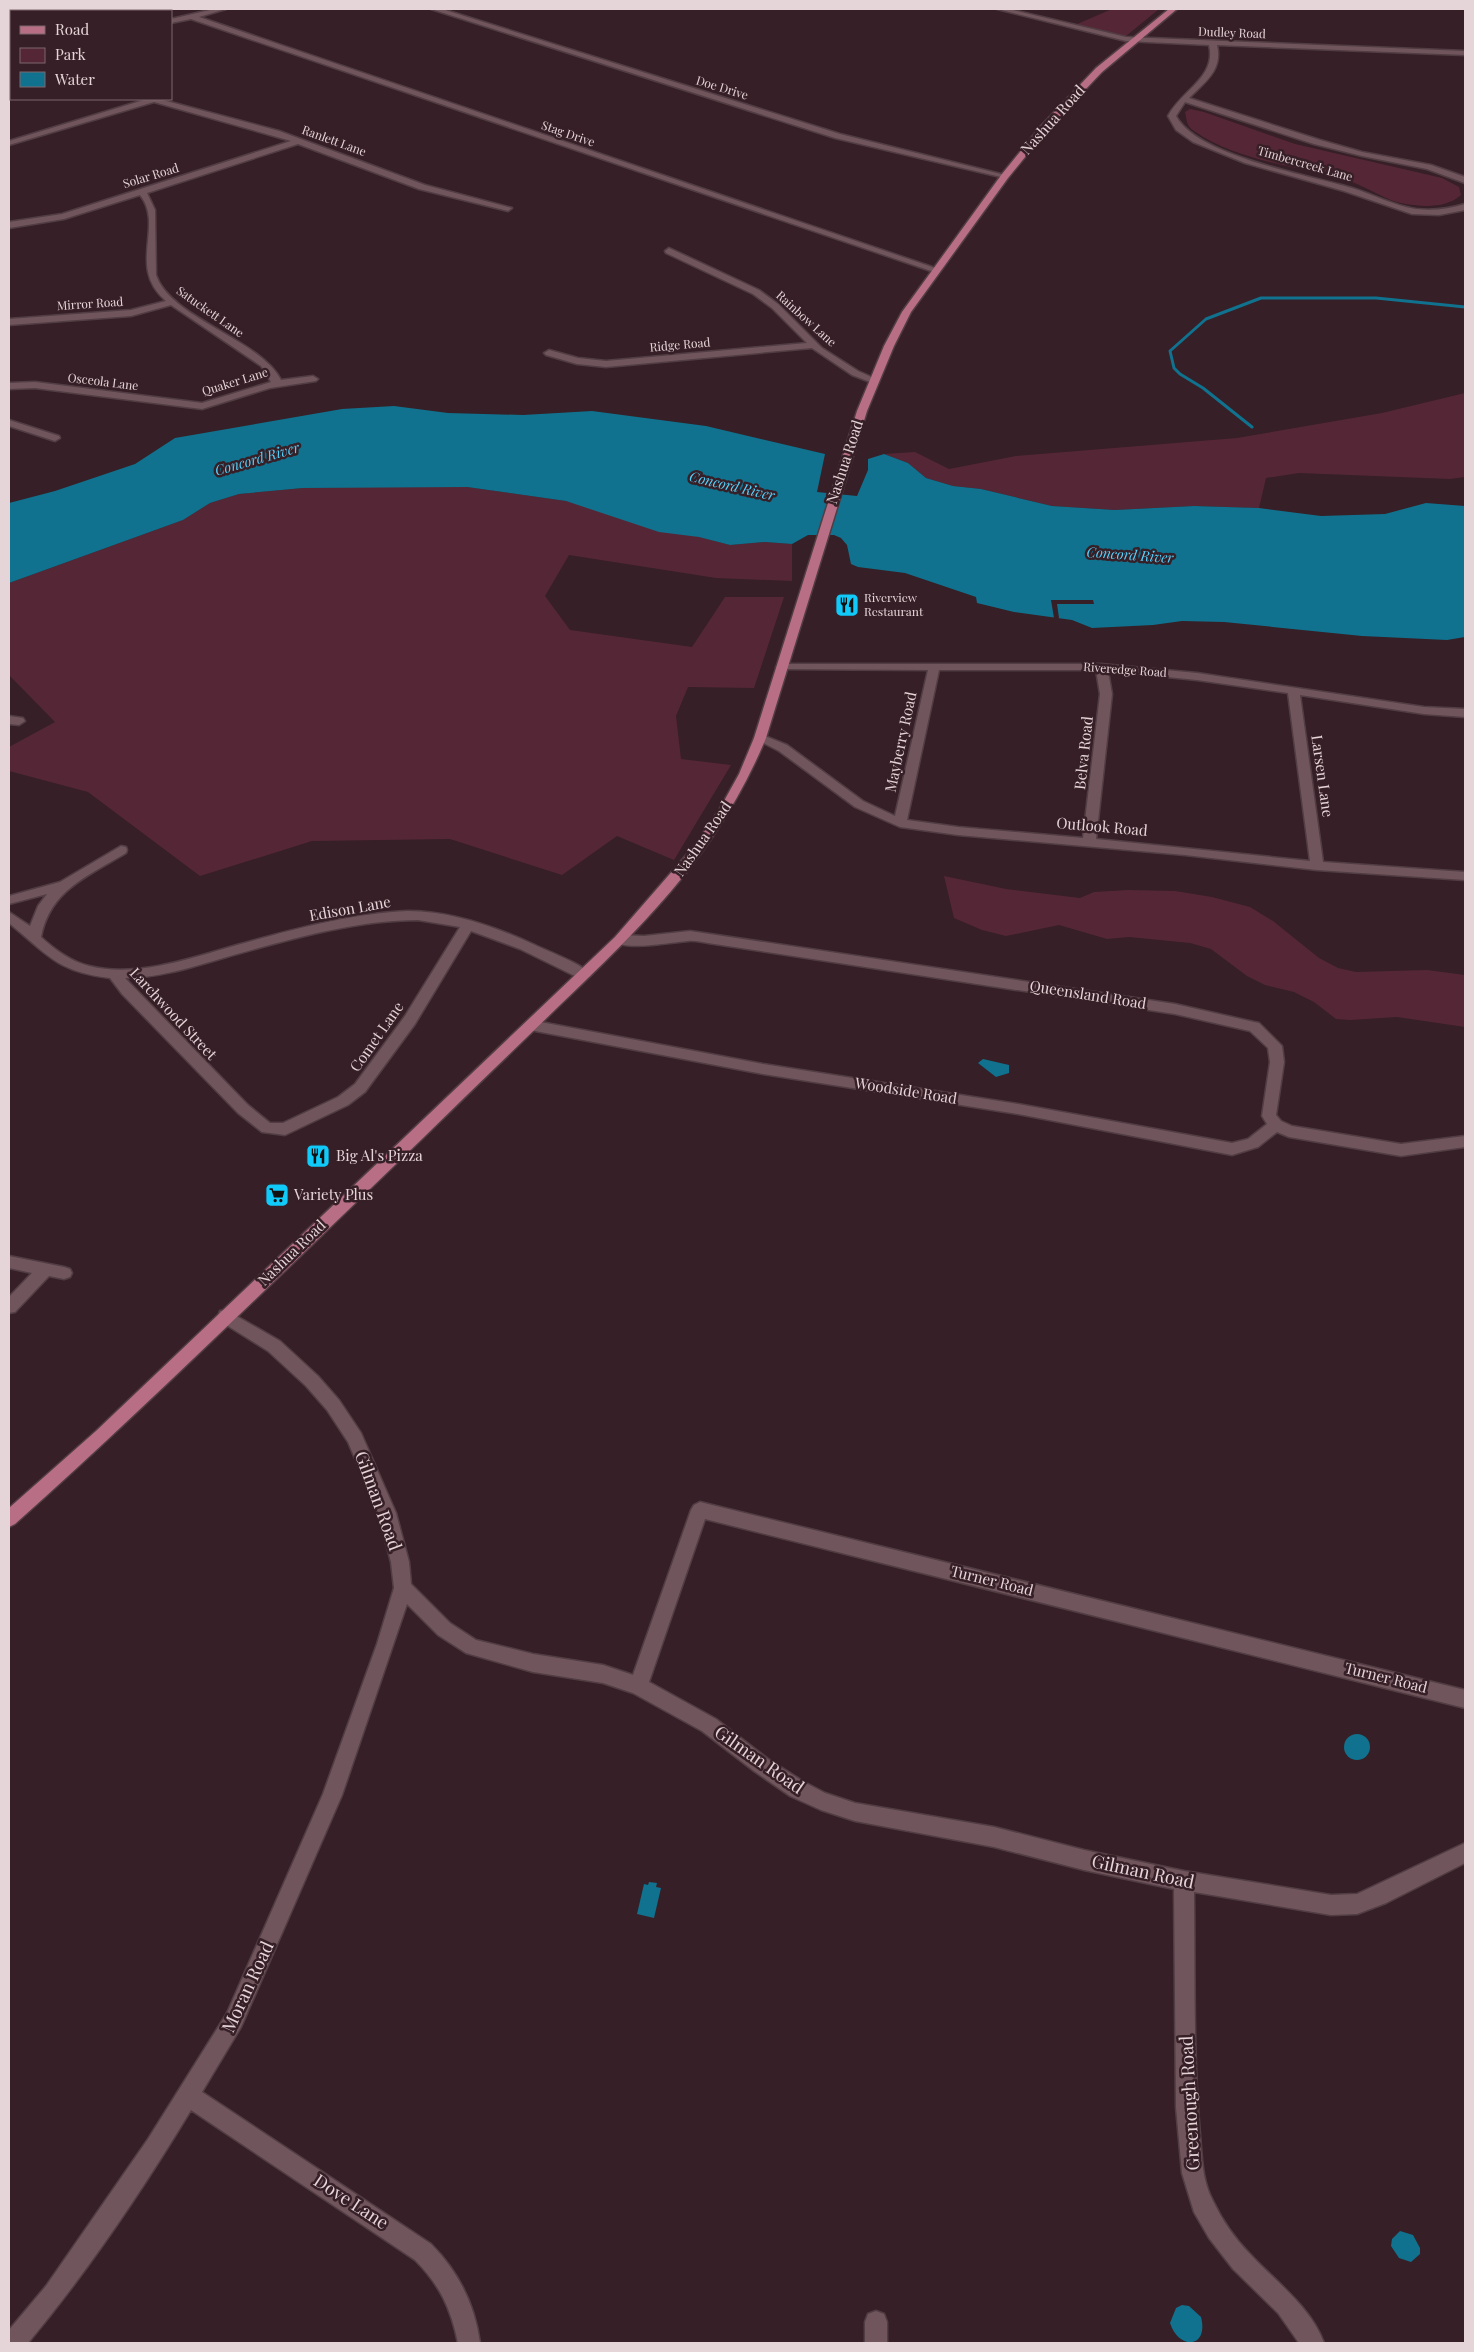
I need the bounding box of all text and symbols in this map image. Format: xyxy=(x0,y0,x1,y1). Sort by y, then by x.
legend xyxy=(10,10,172,100)
text: Road xyxy=(55,19,89,39)
street label: Dudley Road xyxy=(1198,23,1266,41)
text: Park xyxy=(55,44,87,64)
text: Water xyxy=(54,69,95,89)
street label: Doe Drive xyxy=(694,72,750,103)
street label: Nashua Road xyxy=(1016,80,1089,158)
street label: Stag Drive xyxy=(540,116,597,150)
street label: Ranlett Lane xyxy=(300,121,369,159)
street label: Timbercreek Lane xyxy=(1256,142,1355,184)
street label: Solar Road xyxy=(121,159,181,191)
street label: Satuckett Lane xyxy=(174,282,247,340)
street label: Rainbow Lane xyxy=(773,287,840,350)
street label: Mirror Road xyxy=(56,293,124,313)
street label: Ridge Road xyxy=(649,333,711,355)
street label: Quaker Lane xyxy=(200,363,270,399)
street label: Osceola Lane xyxy=(67,369,139,393)
street label: Nashua Road xyxy=(821,417,867,506)
water label: Concord River xyxy=(212,437,302,480)
water label: Concord River xyxy=(688,466,778,505)
water label: Concord River xyxy=(1086,542,1175,567)
place label: Riverview Restaurant xyxy=(864,589,924,619)
restaurant icon: Riverview Restaurant xyxy=(834,592,860,618)
street label: Riveredge Road xyxy=(1083,658,1167,680)
street label: Mayberry Road xyxy=(880,689,921,794)
street label: Belva Road xyxy=(1069,715,1097,791)
street label: Larsen Lane xyxy=(1307,733,1339,818)
street label: Nashua Road xyxy=(669,797,736,880)
street label: Outlook Road xyxy=(1056,812,1149,840)
street label: Edison Lane xyxy=(307,891,392,925)
street label: Larchwood Street xyxy=(126,963,222,1064)
street label: Queensland Road xyxy=(1028,975,1148,1013)
street label: Comet Lane xyxy=(345,997,408,1075)
street label: Woodside Road xyxy=(853,1072,959,1108)
restaurant icon: Big Al's Pizza xyxy=(305,1143,331,1169)
place label: Big Al's Pizza xyxy=(336,1145,423,1165)
supermarket icon: Variety Plus xyxy=(264,1182,290,1208)
place label: Variety Plus xyxy=(293,1184,373,1204)
street label: Nashua Road xyxy=(253,1215,330,1290)
street label: Gilman Road xyxy=(350,1448,408,1554)
street label: Turner Road xyxy=(949,1560,1036,1600)
street label: Turner Road xyxy=(1343,1657,1430,1697)
street label: Gilman Road xyxy=(710,1719,810,1799)
street label: Gilman Road xyxy=(1090,1848,1197,1894)
street label: Moran Road xyxy=(215,1936,279,2036)
street label: Greenough Road xyxy=(1173,2034,1205,2171)
street label: Dove Lane xyxy=(310,2168,393,2234)

